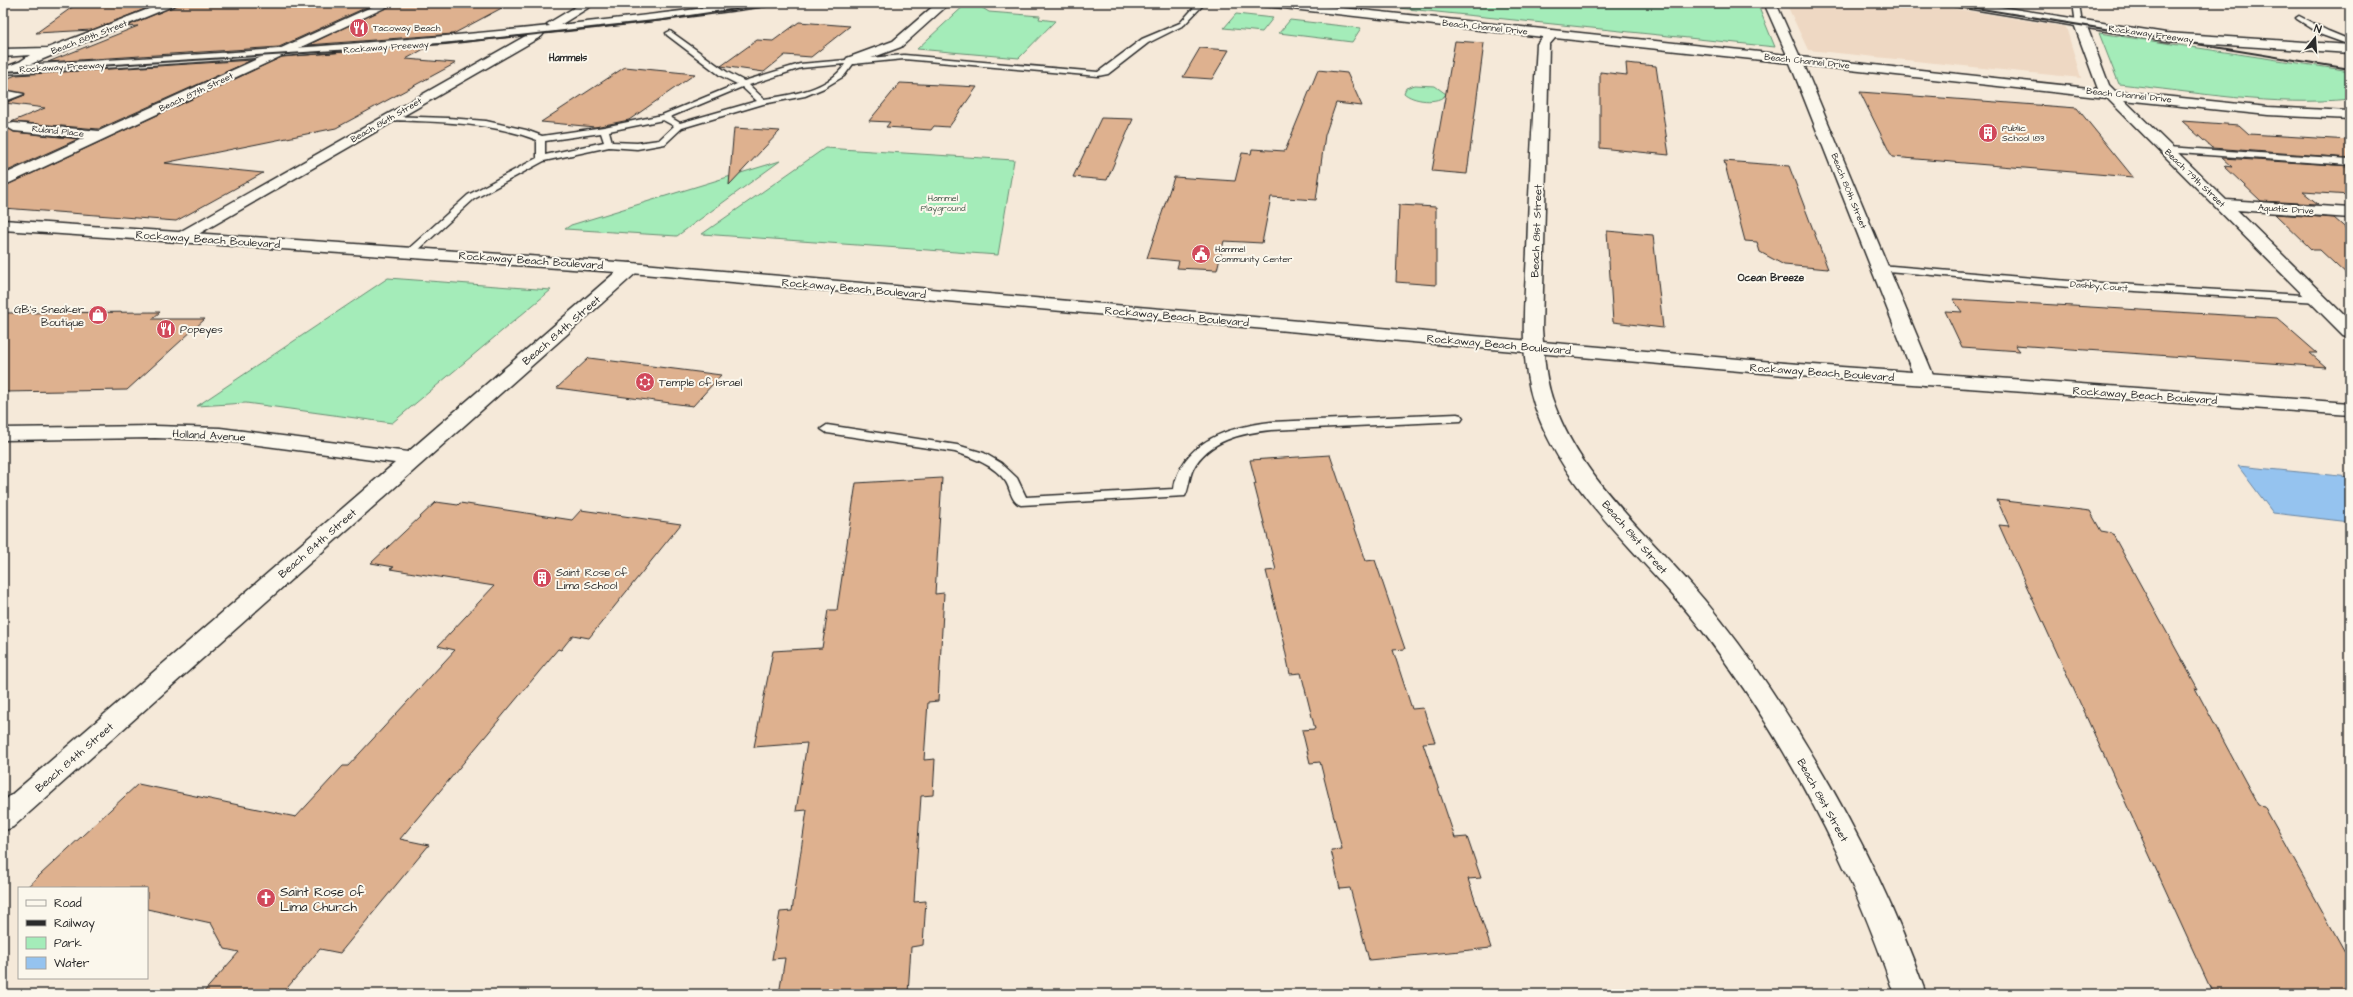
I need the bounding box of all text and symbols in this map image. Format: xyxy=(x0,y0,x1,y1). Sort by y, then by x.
street label: Beach 88th Street xyxy=(49,17,130,58)
restaurant icon: Tacoway Beach xyxy=(348,17,370,39)
street label: Beach Channel Drive xyxy=(1442,17,1528,38)
north arrow xyxy=(2295,18,2335,58)
text: N xyxy=(2312,21,2323,37)
place label: Tacoway Beach xyxy=(373,22,441,35)
street label: Rockaway Freeway xyxy=(2108,22,2194,47)
street label: Rockaway Freeway xyxy=(343,38,429,57)
district label: Hammels xyxy=(548,51,587,65)
street label: Beach Channel Drive xyxy=(1764,51,1850,72)
street label: Rockaway Freeway xyxy=(19,59,105,76)
street label: Beach 87th Street xyxy=(157,69,236,115)
street label: Beach Channel Drive xyxy=(2086,85,2172,106)
street label: Beach 86th Street xyxy=(348,94,425,146)
street label: Ruland Place xyxy=(31,122,85,141)
building icon: Public School 183 xyxy=(1977,122,1999,144)
place label: Public School 183 xyxy=(2002,122,2045,145)
street label: Beach 79th Street xyxy=(2161,146,2228,211)
street label: Beach 80th Street xyxy=(1827,151,1870,231)
street label: Beach 81st Street xyxy=(1527,184,1546,278)
park label: Hammel Playground xyxy=(920,192,966,215)
street label: Aquatic Drive xyxy=(2258,201,2314,218)
street label: Rockaway Beach Boulevard xyxy=(135,227,281,253)
public building icon: Hammel Community Center xyxy=(1190,243,1212,265)
place label: Hammel Community Center xyxy=(1215,243,1292,266)
street label: Rockaway Beach Boulevard xyxy=(458,248,604,274)
district label: Ocean Breeze xyxy=(1738,271,1805,285)
street label: Rockaway Beach Boulevard xyxy=(781,275,927,303)
street label: Dashby Court xyxy=(2070,278,2128,295)
street label: Beach 84th Street xyxy=(519,292,604,369)
place label: GB's Sneaker Boutique xyxy=(14,302,84,330)
street label: Rockaway Beach Boulevard xyxy=(1104,303,1250,331)
shop icon: GB's Sneaker Boutique xyxy=(87,304,109,326)
restaurant icon: Popeyes xyxy=(155,318,177,340)
place label: Popeyes xyxy=(180,322,223,338)
street label: Rockaway Beach Boulevard xyxy=(1426,331,1572,359)
street label: Rockaway Beach Boulevard xyxy=(1749,360,1895,386)
synagogue icon: Temple of Israel xyxy=(634,371,656,393)
place label: Temple of Israel xyxy=(659,375,743,390)
street label: Rockaway Beach Boulevard xyxy=(2072,383,2218,409)
street label: Holland Avenue xyxy=(172,426,246,445)
street label: Beach 81st Street xyxy=(1598,497,1671,578)
street label: Beach 84th Street xyxy=(275,505,360,582)
place label: Saint Rose of Lima School xyxy=(556,565,628,593)
building icon: Saint Rose of Lima School xyxy=(531,567,553,589)
street label: Beach 84th Street xyxy=(32,719,117,796)
street label: Beach 81st Street xyxy=(1793,756,1852,845)
place label: Saint Rose of Lima Church xyxy=(280,883,365,916)
legend xyxy=(18,887,148,979)
church icon: Saint Rose of Lima Church xyxy=(255,887,277,909)
text: Road xyxy=(54,895,82,912)
text: Railway xyxy=(54,915,95,933)
text: Park xyxy=(54,935,82,952)
text: Water xyxy=(54,955,90,972)

